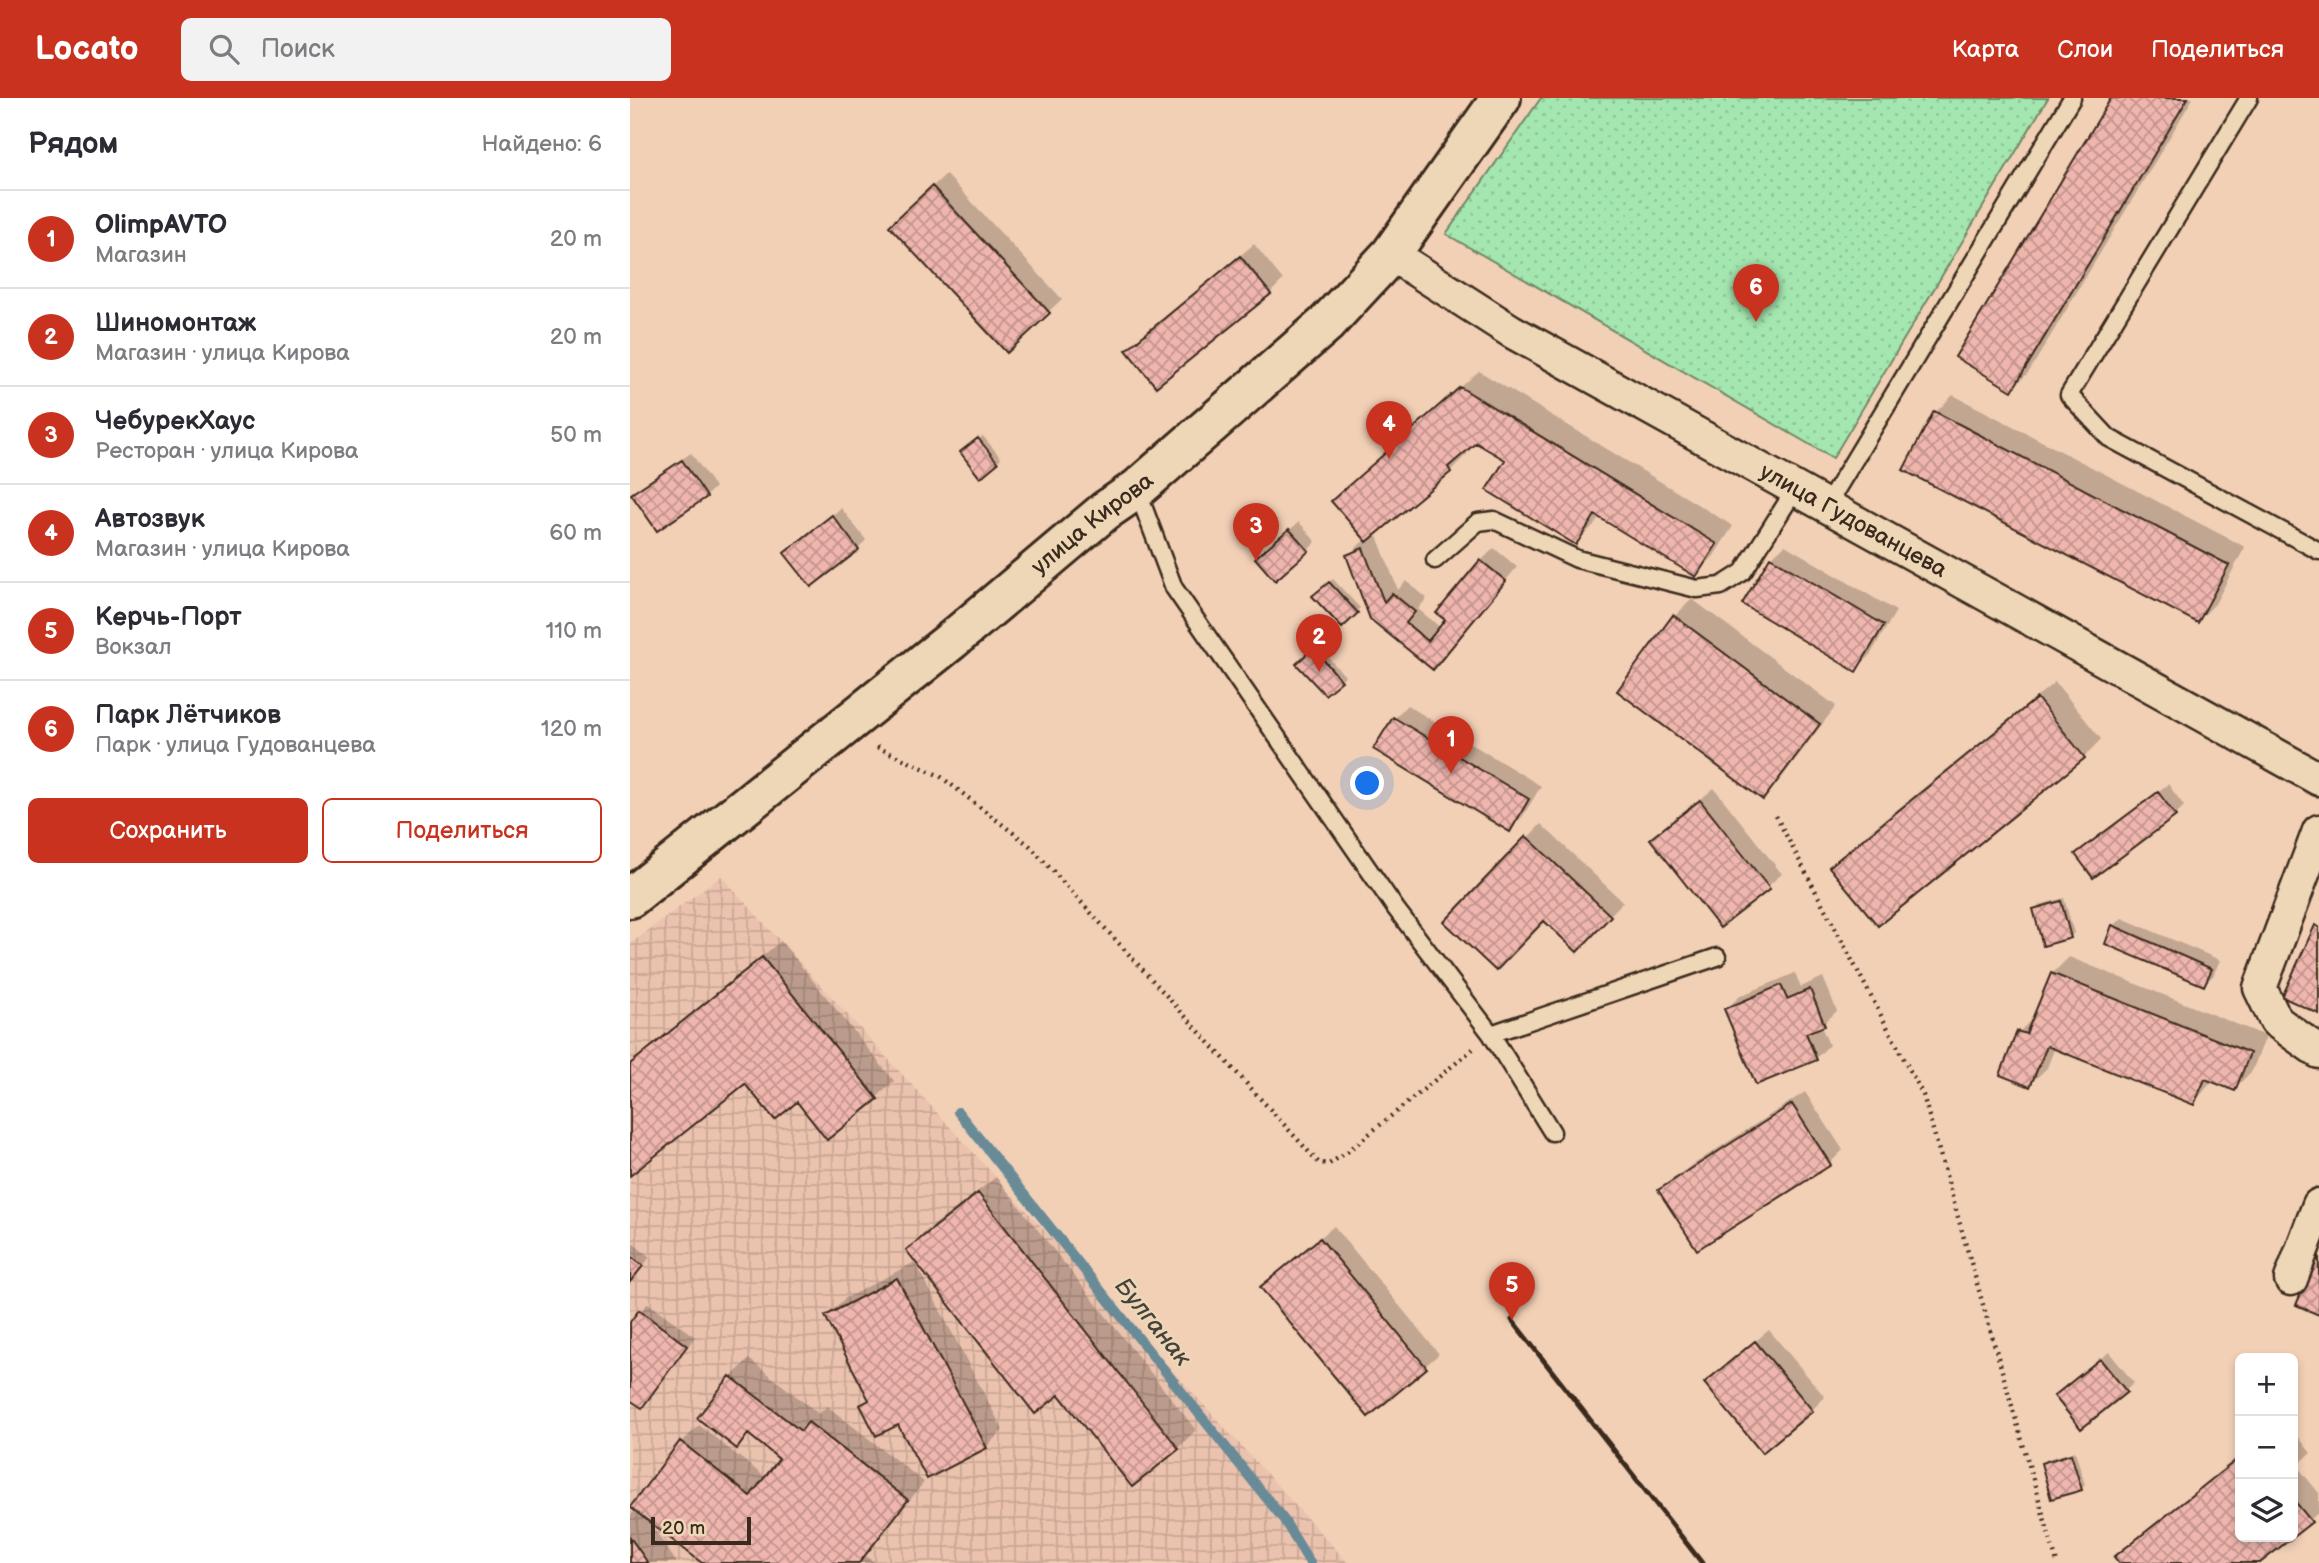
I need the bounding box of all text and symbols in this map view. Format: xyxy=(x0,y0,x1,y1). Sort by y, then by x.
search box xyxy=(181,18,671,81)
text: Locato xyxy=(35,29,139,69)
icon: search xyxy=(205,30,243,68)
text: Поиск xyxy=(261,34,335,65)
text: Карта xyxy=(1952,35,2019,64)
text: Слои xyxy=(2057,35,2113,64)
text: Поделиться xyxy=(2151,35,2284,64)
text: Рядом xyxy=(28,126,118,162)
text: Найдено: 6 xyxy=(481,130,602,158)
text: OlimpAVTO xyxy=(95,210,227,241)
text: 1 xyxy=(46,225,56,253)
text: 20 m xyxy=(550,225,602,253)
text: Магазин xyxy=(95,241,187,269)
pin: 6 xyxy=(1733,264,1779,322)
text: Шиномонтаж xyxy=(95,308,256,339)
text: 2 xyxy=(44,323,58,351)
text: 20 m xyxy=(550,323,602,351)
text: Магазин · улица Кирова xyxy=(95,339,350,367)
pin: 4 xyxy=(1366,401,1412,459)
text: ЧебурекХаус xyxy=(95,406,255,437)
text: 3 xyxy=(44,421,58,449)
text: 50 m xyxy=(550,421,602,449)
text: Ресторан · улица Кирова xyxy=(95,437,359,465)
street label: улица Гудованцева xyxy=(1755,458,1952,584)
street label: улица Кирова xyxy=(1026,467,1160,581)
pin: 3 xyxy=(1233,503,1279,561)
text: Автозвук xyxy=(95,504,205,535)
text: 4 xyxy=(44,519,58,547)
text: 60 m xyxy=(549,519,602,547)
text: Магазин · улица Кирова xyxy=(95,535,350,563)
text: Керчь-Порт xyxy=(95,602,242,633)
pin: 2 xyxy=(1296,614,1342,672)
text: 5 xyxy=(44,617,58,645)
text: 110 m xyxy=(545,617,602,645)
text: Вокзал xyxy=(95,633,172,661)
text: Парк Лётчиков xyxy=(95,700,281,731)
text: 6 xyxy=(44,715,58,743)
text: 120 m xyxy=(541,715,602,743)
pin: 1 xyxy=(1428,716,1474,774)
text: Парк · улица Гудованцева xyxy=(95,731,376,759)
your location xyxy=(1350,766,1384,800)
button: Сохранить xyxy=(28,798,308,863)
button: Поделиться xyxy=(322,798,602,863)
pin: 5 xyxy=(1489,1262,1535,1320)
water label: Булганак xyxy=(1109,1272,1198,1372)
map controls xyxy=(2235,1353,2298,1542)
button: + xyxy=(2235,1353,2298,1416)
button: − xyxy=(2235,1416,2298,1479)
button: layers xyxy=(2235,1479,2298,1542)
scale bar xyxy=(651,1514,751,1546)
text: 20 m xyxy=(662,1517,705,1540)

